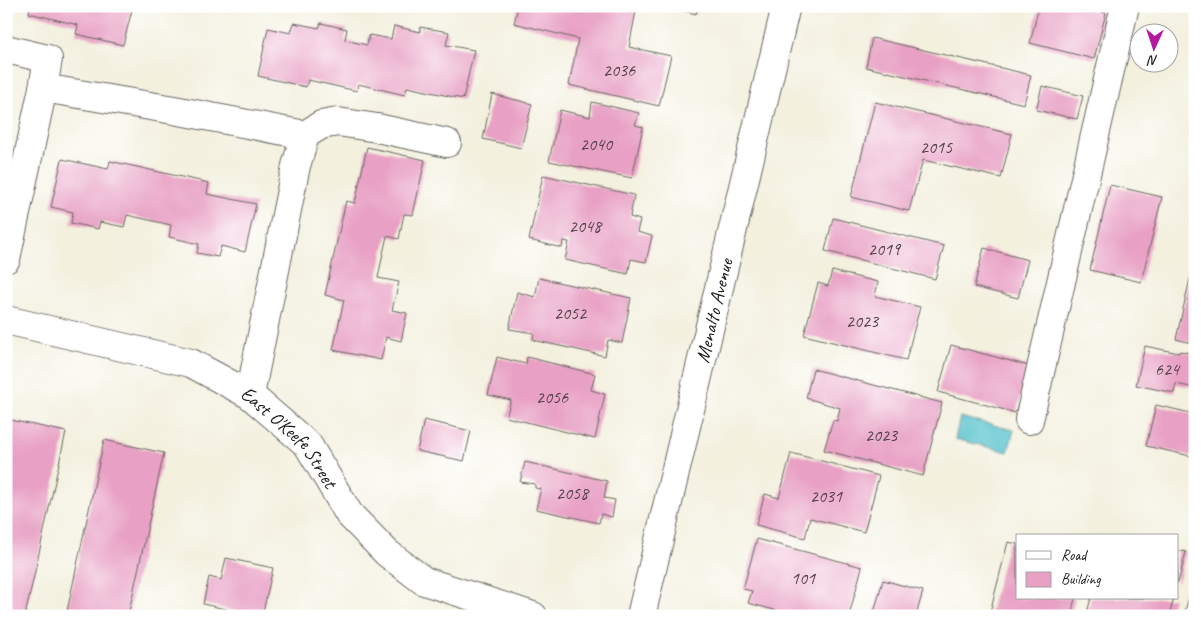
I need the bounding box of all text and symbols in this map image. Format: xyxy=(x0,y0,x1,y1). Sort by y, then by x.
north arrow xyxy=(1128,22,1178,72)
text: N xyxy=(1146,52,1158,69)
house number: 2036 xyxy=(603,59,636,81)
house number: 2040 xyxy=(580,133,614,155)
house number: 2015 xyxy=(920,136,953,158)
house number: 2048 xyxy=(569,215,603,237)
house number: 2019 xyxy=(868,238,902,260)
street label: Menalto Avenue xyxy=(690,255,739,365)
house number: 2052 xyxy=(554,302,588,324)
house number: 2023 xyxy=(846,310,880,332)
house number: 624 xyxy=(1155,358,1181,380)
street label: East O'Keefe Street xyxy=(237,381,344,495)
house number: 2056 xyxy=(536,386,569,408)
house number: 2023 xyxy=(865,424,899,446)
house number: 2058 xyxy=(556,482,590,504)
house number: 2031 xyxy=(810,485,843,507)
legend xyxy=(1016,534,1178,600)
text: Road xyxy=(1061,546,1088,565)
house number: 101 xyxy=(791,567,816,589)
text: Building xyxy=(1061,570,1101,589)

